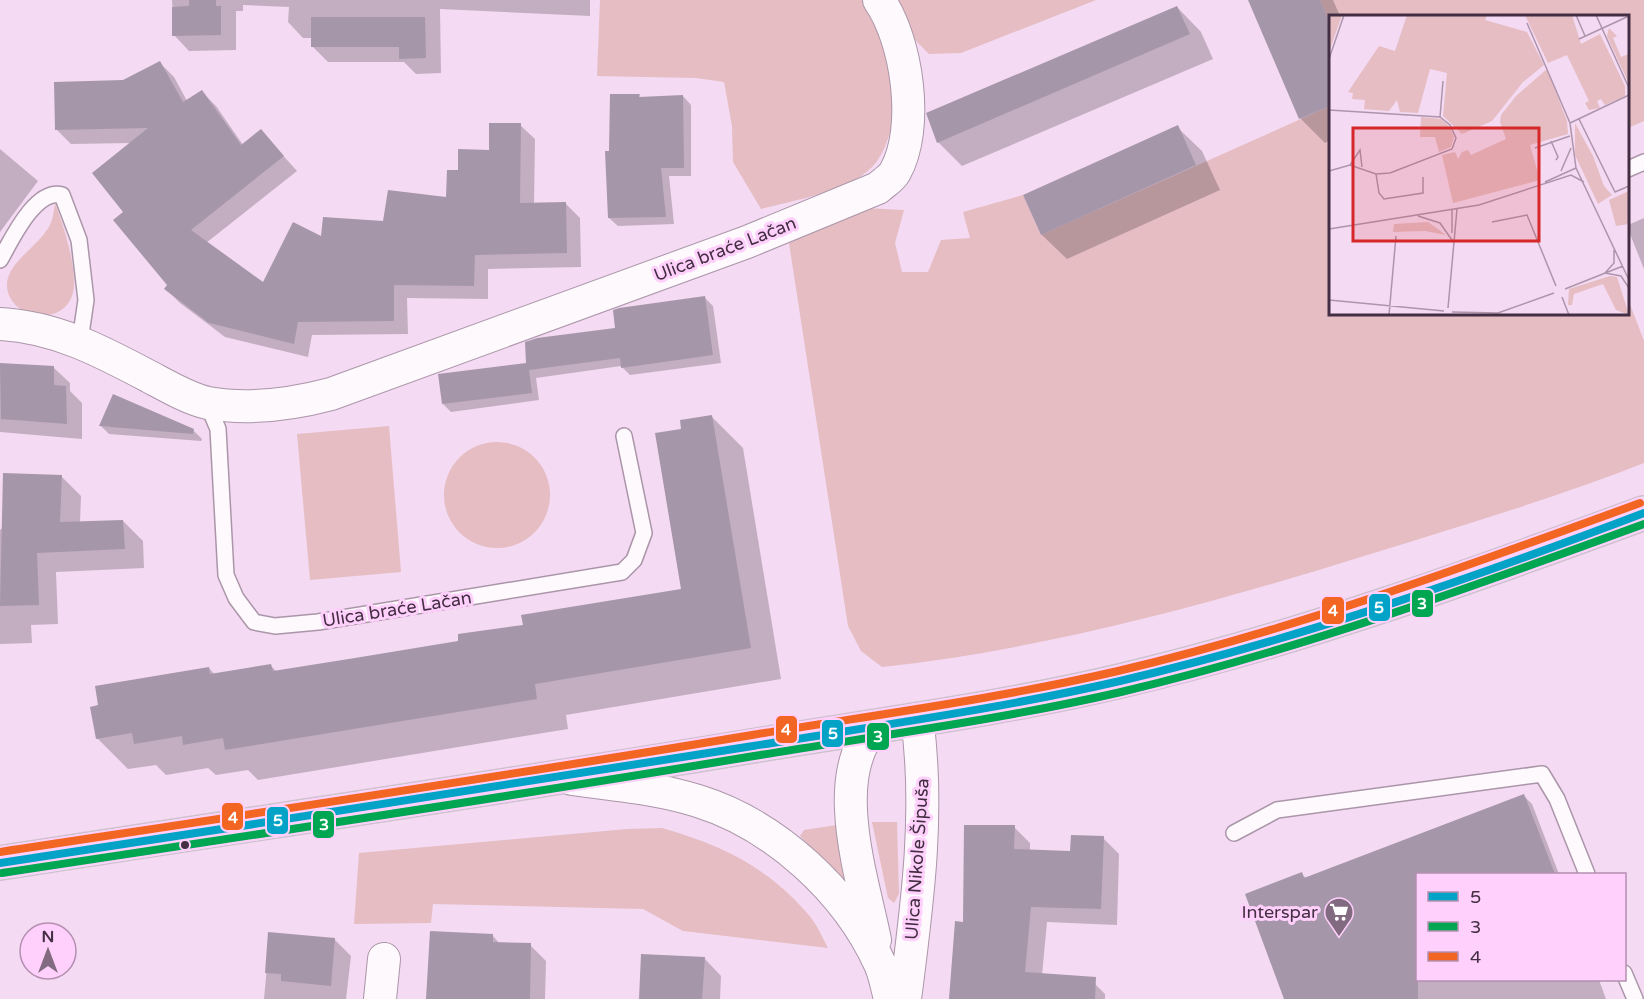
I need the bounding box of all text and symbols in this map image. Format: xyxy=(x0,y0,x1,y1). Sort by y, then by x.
inset map xyxy=(1329,15,1629,315)
street label: Ulica braće Lačan xyxy=(651,212,799,286)
street label: Ulica braće Lačan xyxy=(321,586,473,632)
line badge: 3 xyxy=(1411,589,1434,618)
line badge: 5 xyxy=(1368,593,1391,622)
text: 3 xyxy=(1417,594,1427,614)
line badge: 4 xyxy=(1321,596,1345,625)
text: 5 xyxy=(1374,598,1384,618)
text: 4 xyxy=(1328,601,1338,621)
line badge: 4 xyxy=(775,715,798,744)
line badge: 5 xyxy=(821,719,844,748)
text: 4 xyxy=(781,720,791,740)
line badge: 3 xyxy=(866,722,890,751)
text: 5 xyxy=(828,724,838,744)
text: 3 xyxy=(873,727,883,747)
street label: Ulica Nikole Šipuša xyxy=(900,777,934,941)
line badge: 4 xyxy=(221,802,244,831)
line badge: 5 xyxy=(266,806,289,835)
text: 4 xyxy=(228,808,238,828)
line badge: 3 xyxy=(312,810,335,839)
text: 5 xyxy=(273,811,283,831)
text: 3 xyxy=(319,815,329,835)
unlabelled marker xyxy=(179,839,191,851)
legend xyxy=(1416,873,1626,981)
text: 5 xyxy=(1470,886,1481,908)
supermarket icon: Interspar xyxy=(1323,896,1355,938)
place label: Interspar xyxy=(1241,901,1318,923)
text: 3 xyxy=(1470,916,1481,938)
north arrow xyxy=(18,921,78,981)
text: N xyxy=(42,927,54,947)
text: 4 xyxy=(1470,946,1481,968)

